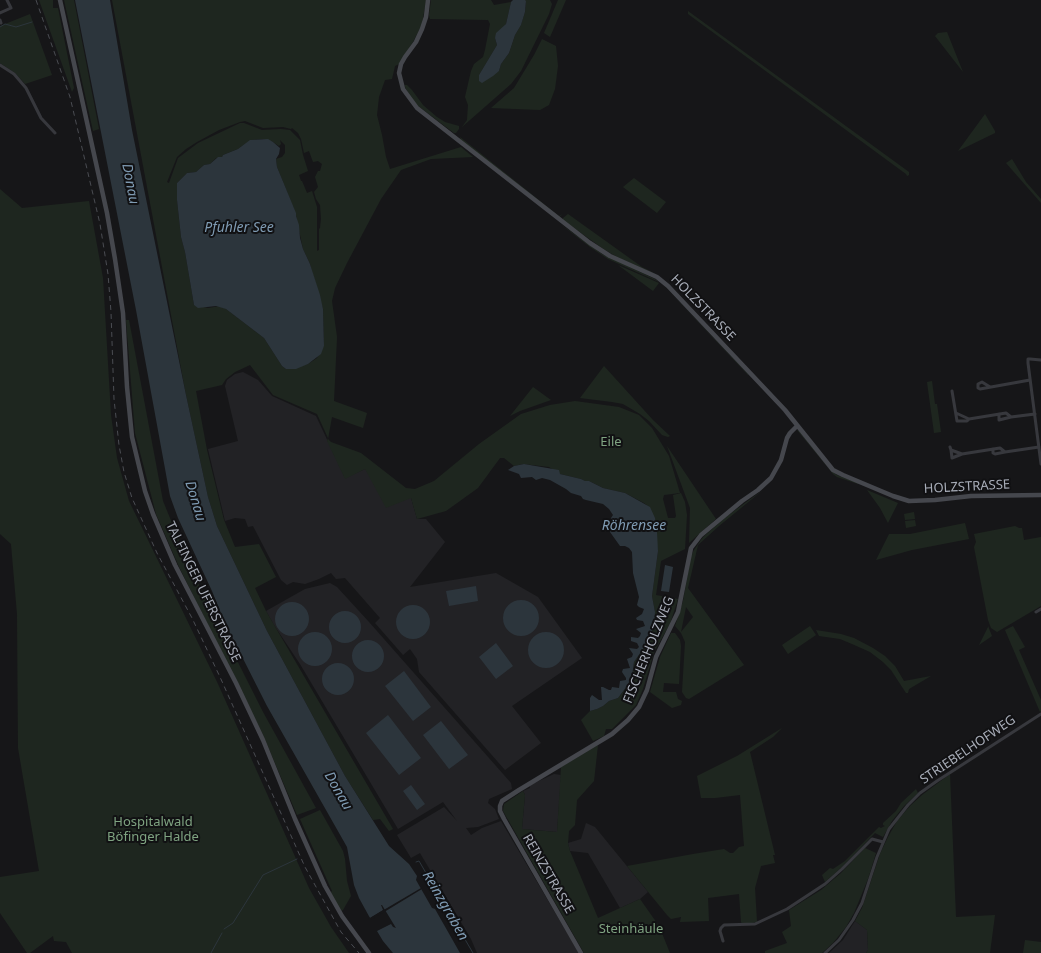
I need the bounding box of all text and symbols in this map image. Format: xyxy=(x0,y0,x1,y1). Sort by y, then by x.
water label: Donau xyxy=(118,162,142,206)
water label: Pfuhler See xyxy=(204,220,274,236)
street label: HOLZSTRASSE xyxy=(667,272,739,344)
park label: Eile xyxy=(600,434,622,450)
street label: HOLZSTRASSE xyxy=(924,477,1010,497)
water label: Donau xyxy=(181,479,209,523)
water label: Röhrensee xyxy=(602,518,666,534)
street label: TALFINGER UFERSTRASSE xyxy=(162,519,244,665)
street label: FISCHERHOLZWEG xyxy=(620,594,678,706)
street label: STRIEBELHOFWEG xyxy=(917,712,1019,788)
water label: Donau xyxy=(320,769,356,813)
park label: Hospitalwald Böfinger Halde xyxy=(107,814,199,845)
street label: REINZSTRASSE xyxy=(519,831,577,917)
water label: Reinzgraben xyxy=(418,868,472,944)
park label: Steinhäule xyxy=(599,921,663,937)

